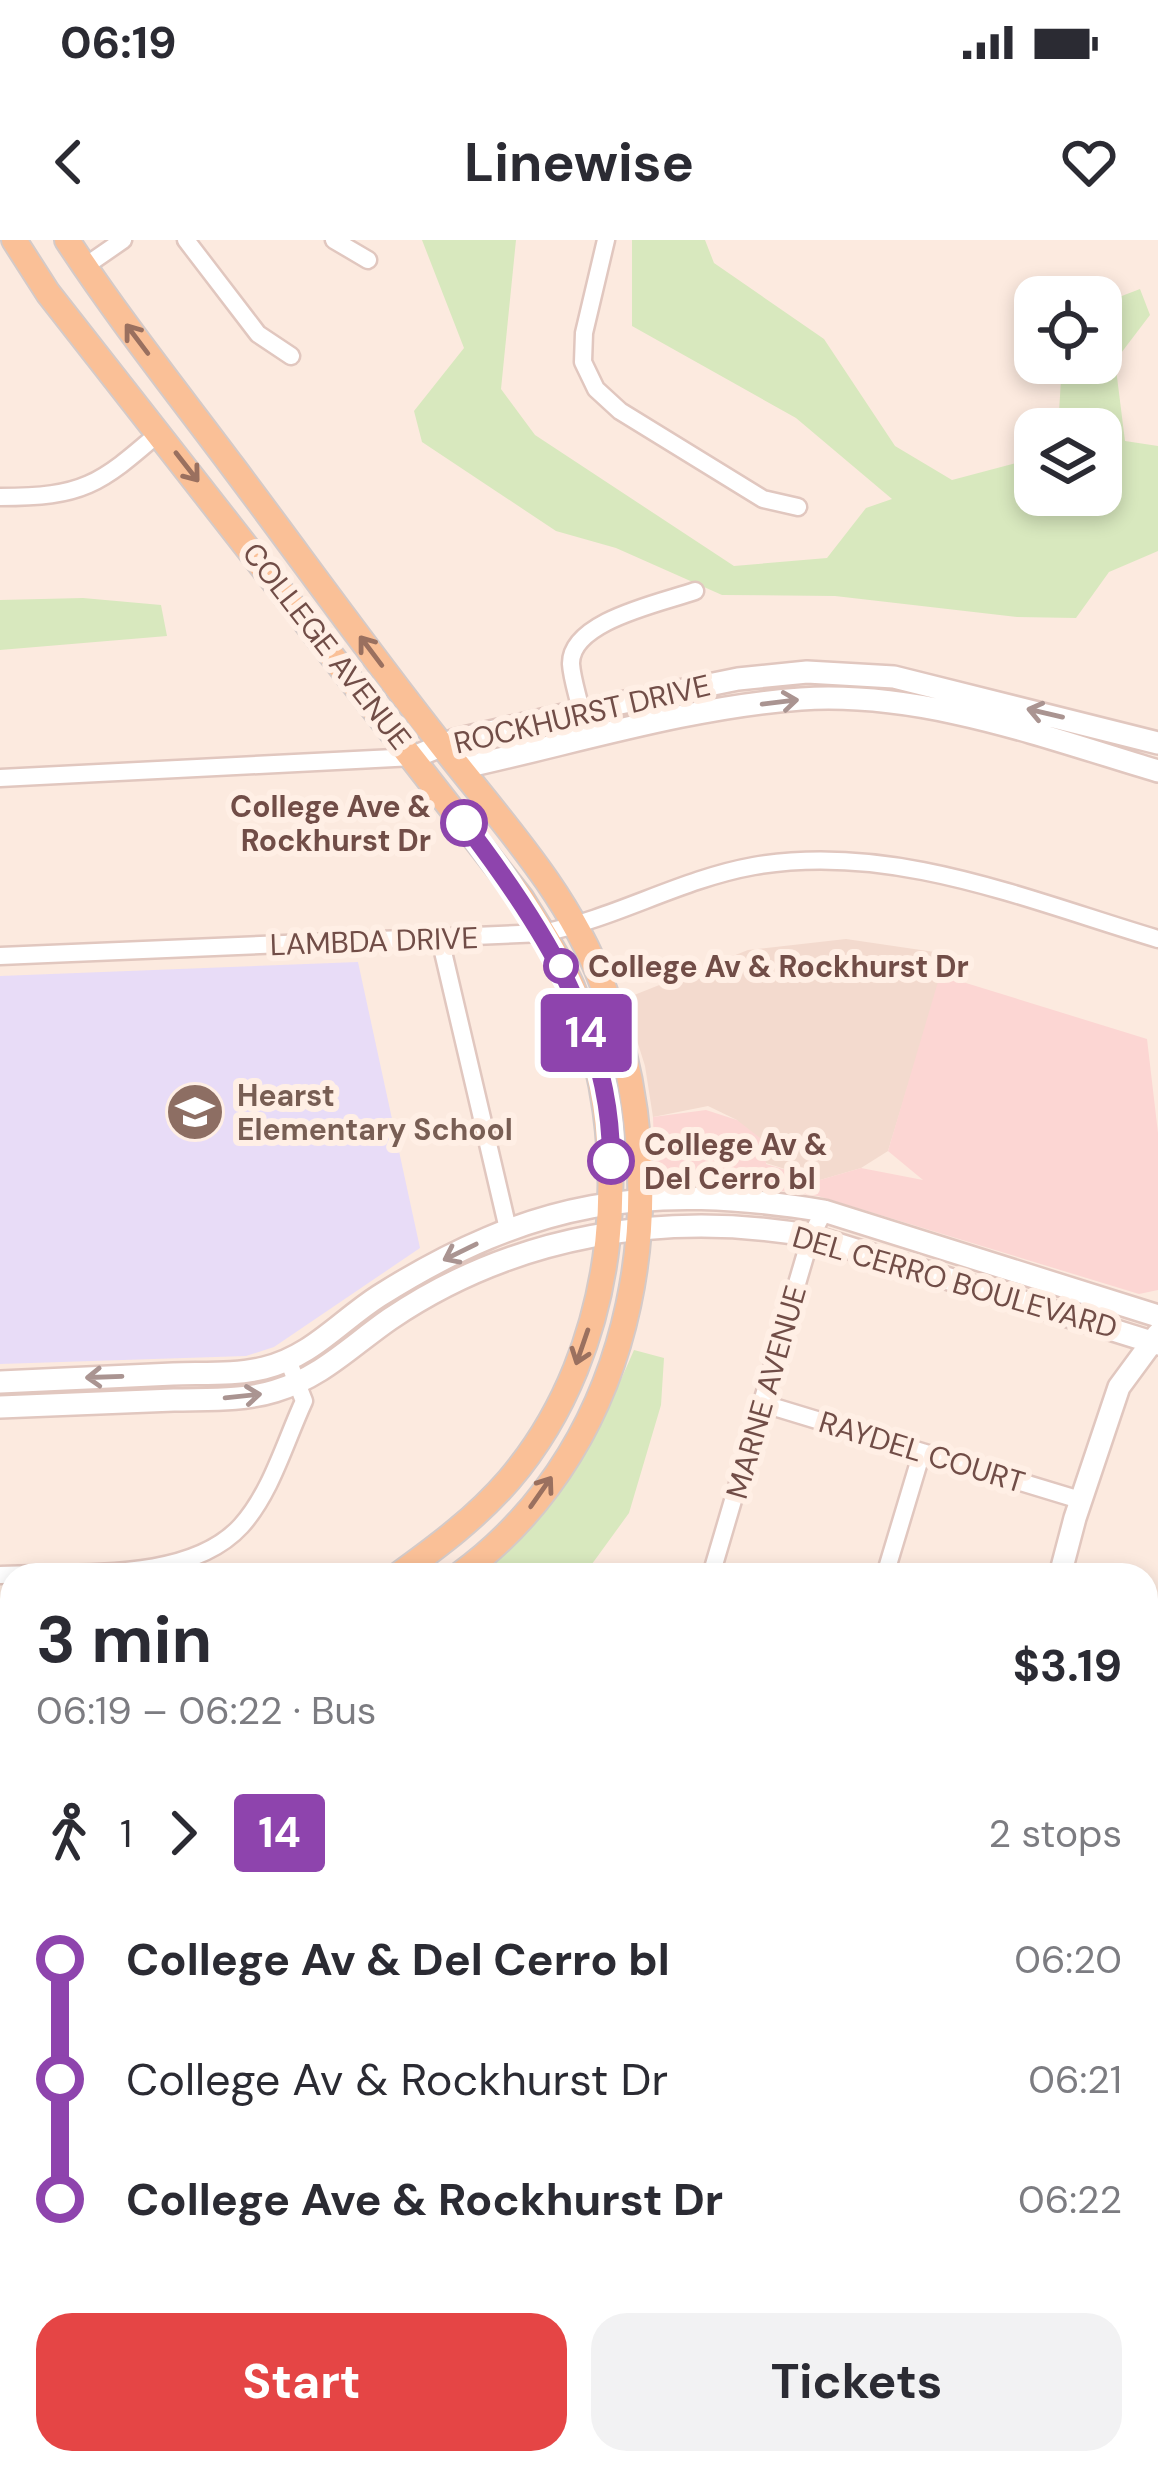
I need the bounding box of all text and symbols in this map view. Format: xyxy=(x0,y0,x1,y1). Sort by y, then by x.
text: 06:19 xyxy=(60,13,177,72)
text: Linewise xyxy=(464,127,694,198)
icon: back xyxy=(36,129,102,195)
icon: heart xyxy=(1056,129,1122,195)
map controls xyxy=(1014,276,1122,516)
button: locate xyxy=(1014,276,1122,384)
one-way arrow xyxy=(125,323,151,356)
button: layers xyxy=(1014,408,1122,516)
one-way arrow xyxy=(173,450,200,482)
street label: COLLEGE AVENUE xyxy=(234,535,420,757)
one-way arrow xyxy=(359,635,384,668)
street label: ROCKHURST DRIVE xyxy=(450,666,714,762)
one-way arrow xyxy=(760,690,799,712)
one-way arrow xyxy=(1027,700,1065,723)
place label: College Ave & Rockhurst Dr xyxy=(230,787,431,860)
marker: College Ave & Rockhurst Dr xyxy=(442,801,486,845)
street label: LAMBDA DRIVE xyxy=(269,918,479,964)
place label: College Av & Rockhurst Dr xyxy=(588,947,969,986)
marker: College Av & Rockhurst Dr xyxy=(545,950,577,982)
line badge: 14 xyxy=(532,994,640,1072)
text: 14 xyxy=(565,1005,607,1060)
place label: Hearst Elementary School xyxy=(237,1076,513,1149)
school or university icon: Hearst Elementary School xyxy=(164,1081,226,1143)
place label: College Av & Del Cerro bl xyxy=(644,1125,828,1198)
marker: College Av & Del Cerro bl xyxy=(589,1139,633,1183)
street label: DEL CERRO BOULEVARD xyxy=(788,1217,1122,1347)
one-way arrow xyxy=(443,1242,479,1264)
street label: MARNE AVENUE xyxy=(717,1281,815,1503)
one-way arrow xyxy=(570,1328,592,1366)
one-way arrow xyxy=(85,1366,124,1389)
one-way arrow xyxy=(223,1384,262,1407)
street label: RAYDEL COURT xyxy=(814,1402,1030,1502)
one-way arrow xyxy=(529,1477,554,1510)
text: 3 min xyxy=(36,1597,212,1682)
text: $3.19 xyxy=(1013,1636,1122,1695)
text: 06:19 – 06:22 · Bus xyxy=(36,1685,376,1736)
icon: walk xyxy=(36,1800,102,1866)
icon: forward xyxy=(150,1800,216,1866)
text: 14 xyxy=(258,1805,301,1860)
text: 1 xyxy=(120,1808,132,1859)
text: 2 stops xyxy=(989,1808,1122,1859)
text: College Av & Del Cerro bl xyxy=(126,1930,670,1989)
text: 06:20 xyxy=(1014,1934,1122,1985)
text: College Av & Rockhurst Dr xyxy=(126,2050,668,2109)
text: 06:21 xyxy=(1028,2054,1122,2105)
text: College Ave & Rockhurst Dr xyxy=(126,2170,723,2229)
text: 06:22 xyxy=(1018,2174,1122,2225)
button: Start xyxy=(36,2313,567,2451)
button: Tickets xyxy=(591,2313,1122,2451)

